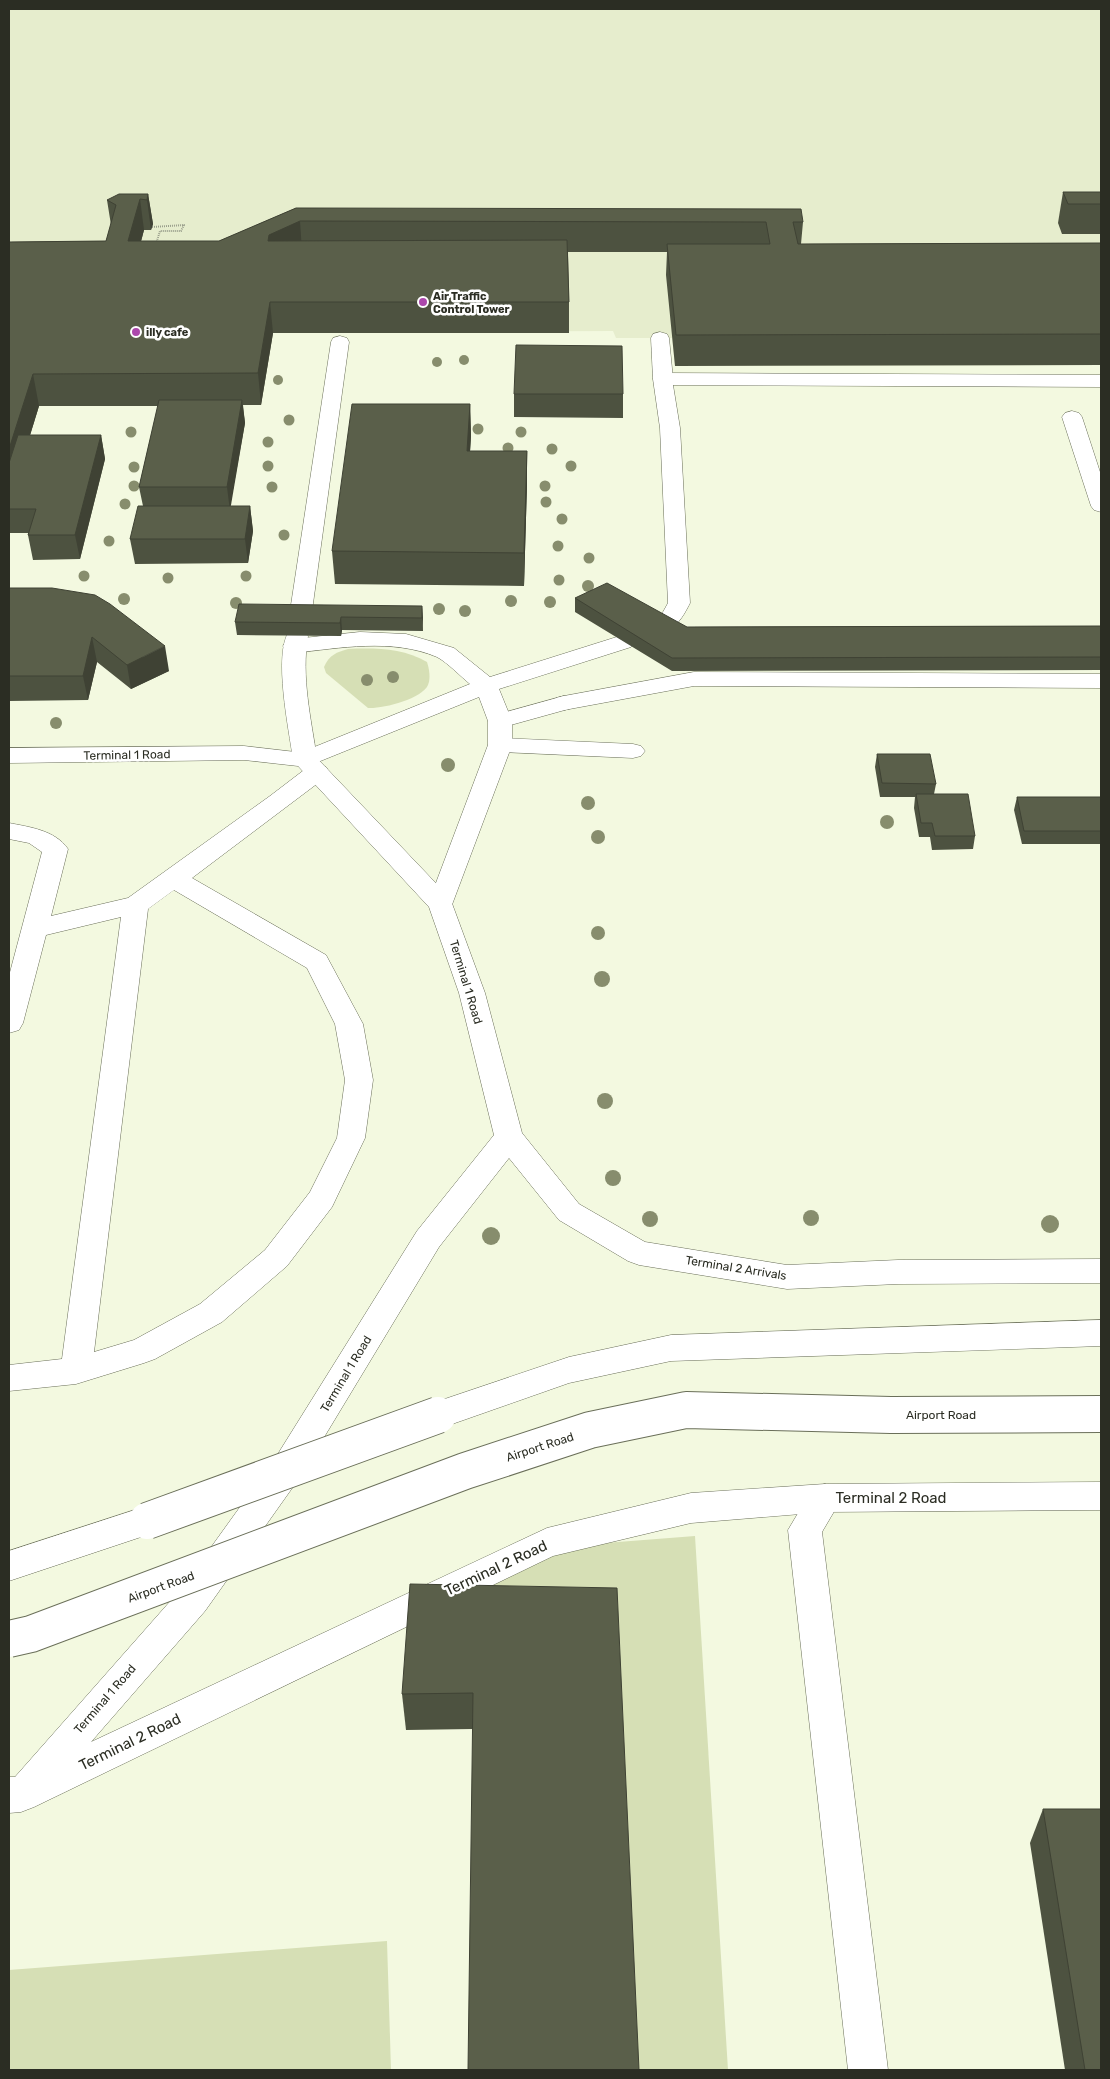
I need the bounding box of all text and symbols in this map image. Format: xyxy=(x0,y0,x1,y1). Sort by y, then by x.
place label: Air Traffic Control Tower xyxy=(433,290,510,316)
marker: Air Traffic Control Tower xyxy=(417,296,429,308)
marker: illy cafe xyxy=(130,326,142,338)
place label: illy cafe xyxy=(146,326,189,339)
street label: Terminal 1 Road xyxy=(83,747,171,763)
street label: Terminal 1 Road xyxy=(447,938,485,1026)
street label: Terminal 2 Arrivals xyxy=(684,1253,788,1283)
street label: Terminal 1 Road xyxy=(318,1333,374,1415)
street label: Airport Road xyxy=(906,1408,976,1422)
street label: Airport Road xyxy=(504,1429,576,1465)
street label: Terminal 2 Road xyxy=(835,1489,947,1507)
street label: Terminal 2 Road xyxy=(442,1536,550,1600)
street label: Airport Road xyxy=(126,1568,196,1606)
street label: Terminal 1 Road xyxy=(71,1662,139,1736)
street label: Terminal 2 Road xyxy=(76,1710,184,1774)

